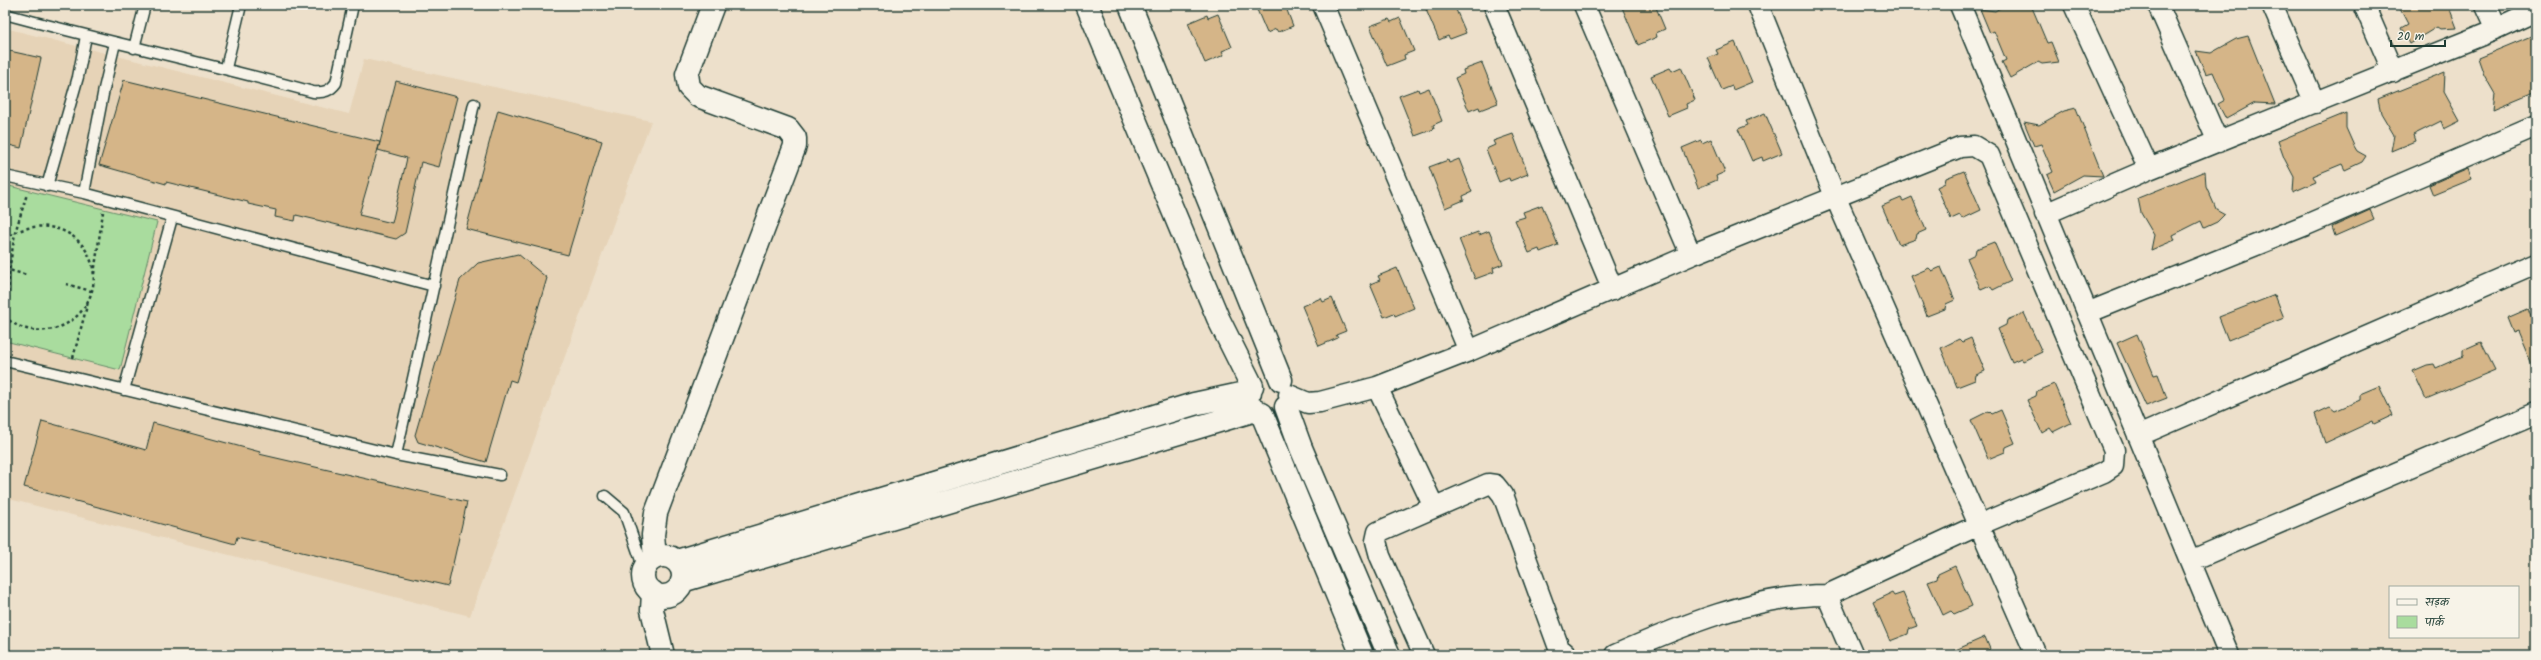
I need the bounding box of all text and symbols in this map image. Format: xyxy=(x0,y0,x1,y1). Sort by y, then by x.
scale bar xyxy=(2391,22,2445,48)
text: 20 m xyxy=(2397,27,2425,46)
legend xyxy=(2389,586,2519,638)
text: सड़क xyxy=(2425,593,2451,612)
text: पार्क xyxy=(2424,613,2446,632)

